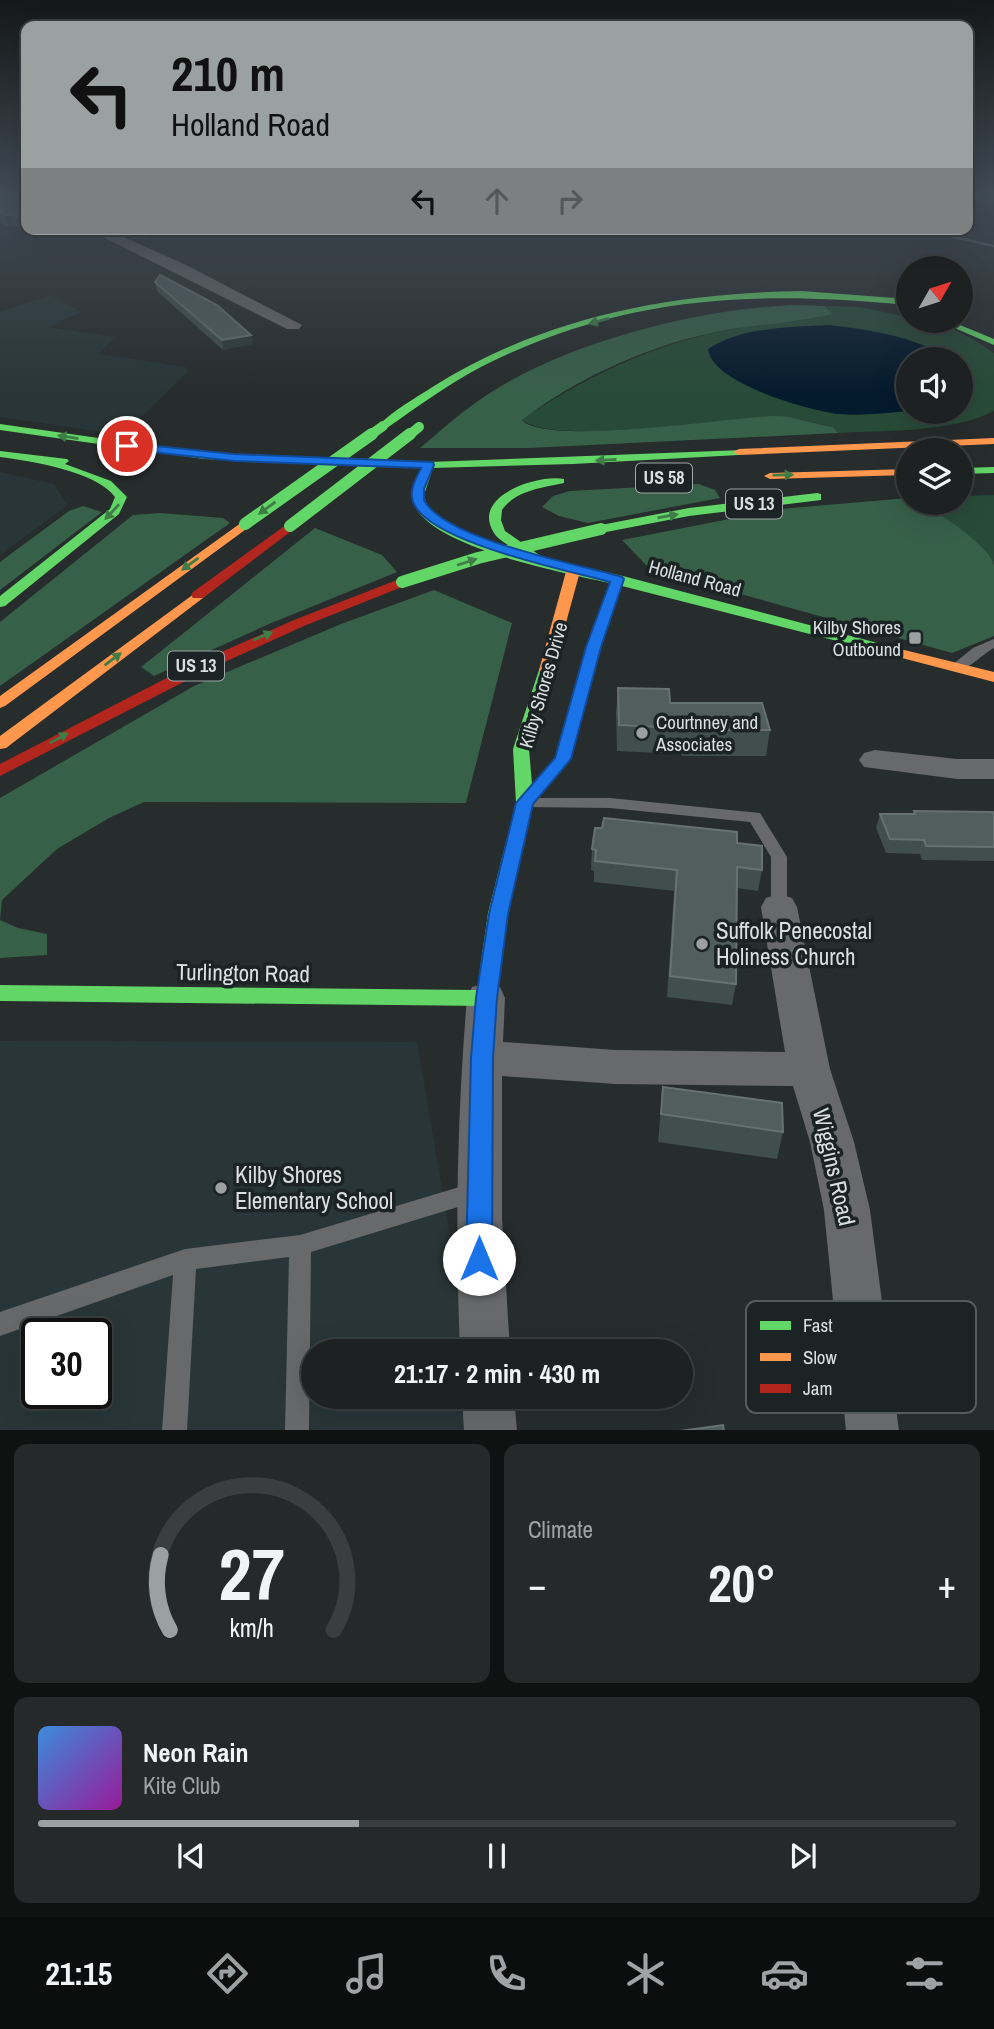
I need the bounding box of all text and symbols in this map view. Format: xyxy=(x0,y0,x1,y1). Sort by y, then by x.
text: 210 m xyxy=(171,40,285,106)
icon: left xyxy=(56,49,147,140)
text: Holland Road xyxy=(171,103,330,146)
icon: left xyxy=(405,182,443,220)
icon: ahead xyxy=(478,182,516,220)
icon: right xyxy=(551,182,589,220)
north arrow xyxy=(896,256,973,332)
map controls xyxy=(896,256,973,515)
one-way arrow xyxy=(588,316,609,326)
button: sound xyxy=(896,347,973,424)
pin xyxy=(97,416,157,476)
icon: arrive xyxy=(108,427,146,465)
one-way arrow xyxy=(57,431,79,442)
button: layers xyxy=(896,438,973,515)
one-way arrow xyxy=(595,454,617,465)
road number: US 58 xyxy=(636,464,692,492)
one-way arrow xyxy=(772,470,794,481)
road number: US 13 xyxy=(726,490,782,518)
one-way arrow xyxy=(258,501,276,515)
one-way arrow xyxy=(104,503,120,521)
one-way arrow xyxy=(657,510,679,521)
street label: Holland Road xyxy=(646,553,744,603)
one-way arrow xyxy=(456,556,477,566)
one-way arrow xyxy=(181,557,199,571)
place label: Kilby Shores Outbound xyxy=(813,614,901,662)
street label: Kilby Shores Drive xyxy=(513,619,573,751)
marker: Kilby Shores Outbound xyxy=(907,630,923,646)
one-way arrow xyxy=(253,631,274,642)
one-way arrow xyxy=(104,652,122,666)
road number: US 13 xyxy=(168,652,224,680)
place label: Courtnney and Associates xyxy=(655,709,758,757)
marker: Courtnney and Associates xyxy=(634,725,650,741)
one-way arrow xyxy=(50,732,69,744)
place label: Suffolk Penecostal Holiness Church xyxy=(716,915,872,972)
marker: Suffolk Penecostal Holiness Church xyxy=(694,936,710,952)
street label: Turlington Road xyxy=(176,956,310,989)
street label: Wiggins Road xyxy=(806,1105,863,1229)
place label: Kilby Shores Elementary School xyxy=(235,1159,393,1216)
marker: Kilby Shores Elementary School xyxy=(213,1180,229,1196)
position arrow xyxy=(442,1222,516,1296)
legend xyxy=(746,1301,976,1413)
text: Fast xyxy=(803,1312,833,1338)
speed limit sign: 30 xyxy=(21,1318,112,1409)
text: Slow xyxy=(803,1344,838,1370)
text: 21:17 · 2 min · 430 m xyxy=(394,1356,600,1391)
text: Jam xyxy=(803,1375,832,1401)
text: Climate xyxy=(528,1514,593,1545)
text: 27 xyxy=(219,1525,285,1623)
text: 20° xyxy=(708,1548,776,1618)
text: − xyxy=(528,1559,546,1610)
text: + xyxy=(938,1559,956,1610)
text: km/h xyxy=(230,1610,274,1644)
text: Neon Rain xyxy=(143,1735,248,1770)
text: Kite Club xyxy=(143,1770,221,1801)
icon: previous xyxy=(172,1837,210,1875)
icon: pause xyxy=(478,1837,516,1875)
icon: next xyxy=(784,1837,822,1875)
icon: directions xyxy=(203,1949,252,1998)
icon: music xyxy=(342,1949,391,1998)
icon: phone xyxy=(482,1949,531,1998)
icon: climate xyxy=(621,1949,670,1998)
icon: car xyxy=(760,1949,809,1998)
icon: filters xyxy=(900,1949,949,1998)
text: 21:15 xyxy=(45,1952,112,1995)

